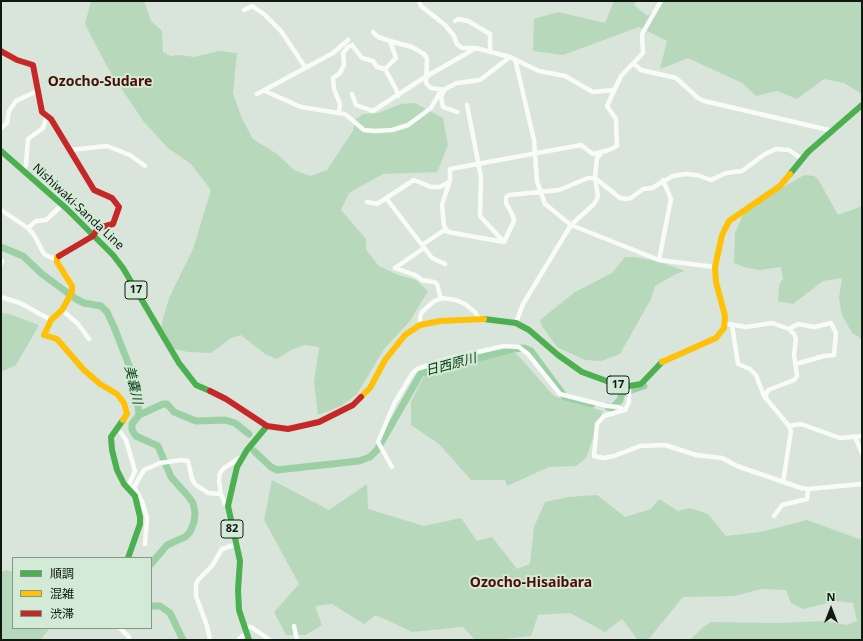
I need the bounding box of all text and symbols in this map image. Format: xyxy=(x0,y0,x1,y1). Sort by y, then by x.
district label: Ozocho-Sudare xyxy=(48,74,152,90)
street label: Nishiwaki-Sanda Line xyxy=(29,161,127,253)
road number: 17 xyxy=(125,281,147,299)
water label: 日西原川 xyxy=(424,351,478,379)
water label: 美嚢川 xyxy=(121,364,145,406)
road number: 17 xyxy=(607,376,629,394)
road number: 82 xyxy=(221,520,243,538)
legend xyxy=(12,557,152,629)
text: 順調 xyxy=(50,565,74,582)
district label: Ozocho-Hisaibara xyxy=(470,575,592,591)
text: 混雑 xyxy=(50,585,74,602)
north arrow xyxy=(811,589,851,629)
text: N xyxy=(827,589,835,604)
text: 渋滞 xyxy=(50,605,74,622)

